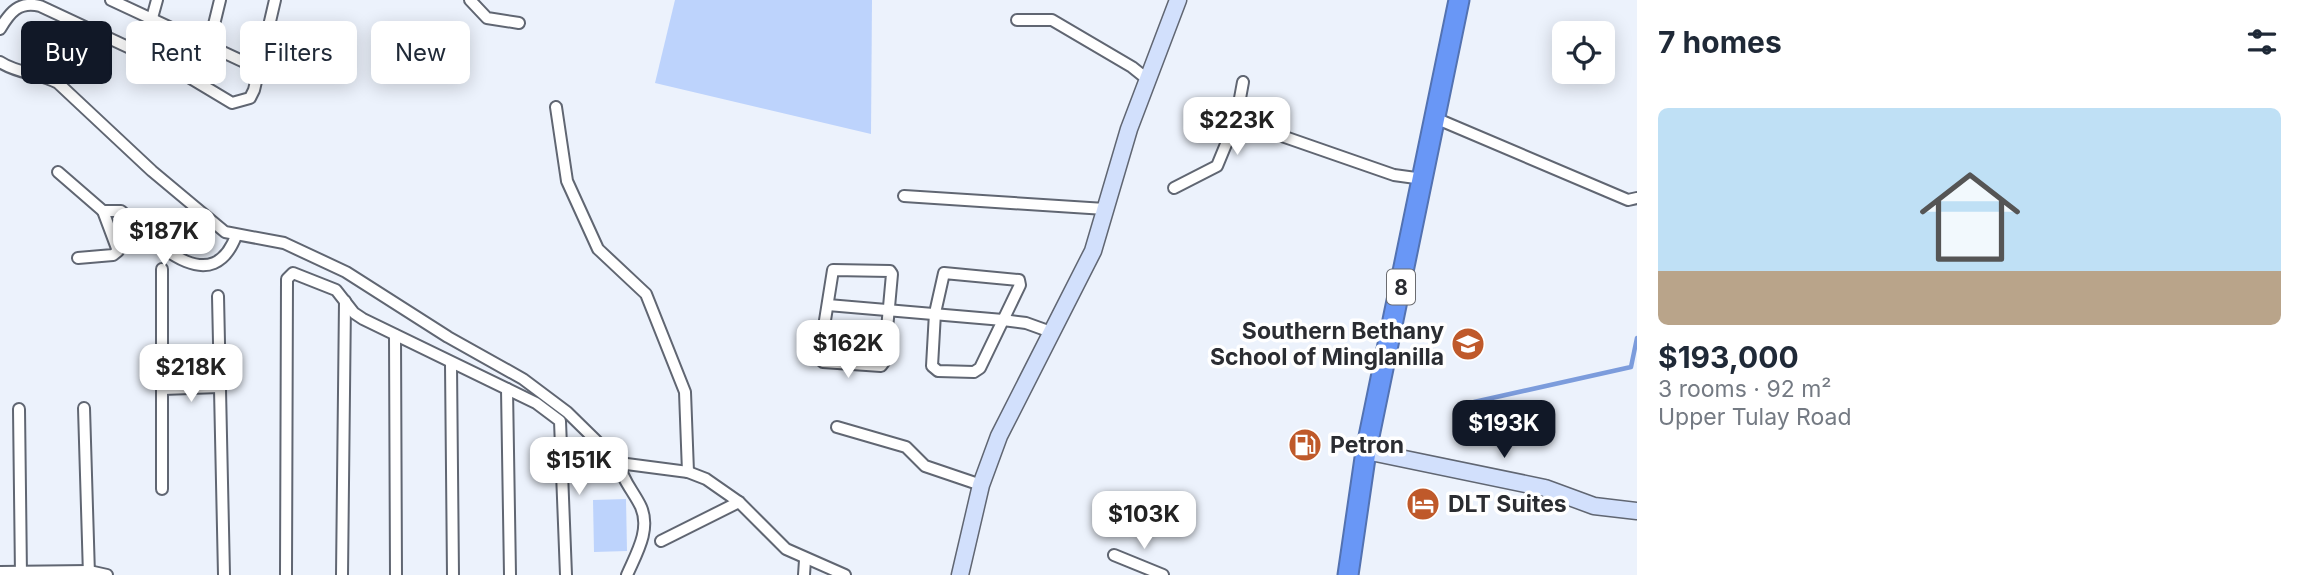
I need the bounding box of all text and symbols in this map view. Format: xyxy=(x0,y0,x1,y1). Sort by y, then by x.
chip: Buy xyxy=(21,21,112,84)
chip: Rent xyxy=(126,21,226,84)
chip: Filters xyxy=(240,21,357,84)
chip: New xyxy=(371,21,470,84)
map controls xyxy=(1552,21,1615,84)
button: locate xyxy=(1552,21,1615,84)
icon: filters xyxy=(2243,23,2281,61)
text: 7 homes xyxy=(1658,24,1782,60)
pin: $223K xyxy=(1188,97,1286,157)
text: $223K xyxy=(1199,106,1275,134)
icon: home xyxy=(1907,154,2033,280)
pin: $187K xyxy=(115,208,213,268)
text: $187K xyxy=(129,217,199,245)
road number: 8 xyxy=(1387,270,1415,304)
place label: Southern Bethany School of Minglanilla xyxy=(1210,317,1444,371)
pin: $162K xyxy=(799,320,897,380)
school or university icon: Southern Bethany School of Minglanilla xyxy=(1449,325,1487,363)
text: $162K xyxy=(813,329,883,357)
text: $193,000 xyxy=(1658,339,1799,375)
pin: $218K xyxy=(142,344,240,404)
text: $218K xyxy=(156,353,226,381)
text: 3 rooms · 92 m² xyxy=(1658,375,1831,403)
pin: $193K xyxy=(1455,400,1553,460)
text: Upper Tulay Road xyxy=(1658,403,1852,431)
text: $193K xyxy=(1468,409,1540,437)
fuel station icon: Petron xyxy=(1286,426,1324,464)
place label: Petron xyxy=(1330,431,1404,459)
pin: $151K xyxy=(530,438,628,497)
text: $151K xyxy=(546,446,612,474)
hotel icon: DLT Suites xyxy=(1404,485,1442,523)
place label: DLT Suites xyxy=(1448,490,1567,518)
pin: $103K xyxy=(1095,491,1193,551)
text: $103K xyxy=(1108,500,1180,528)

